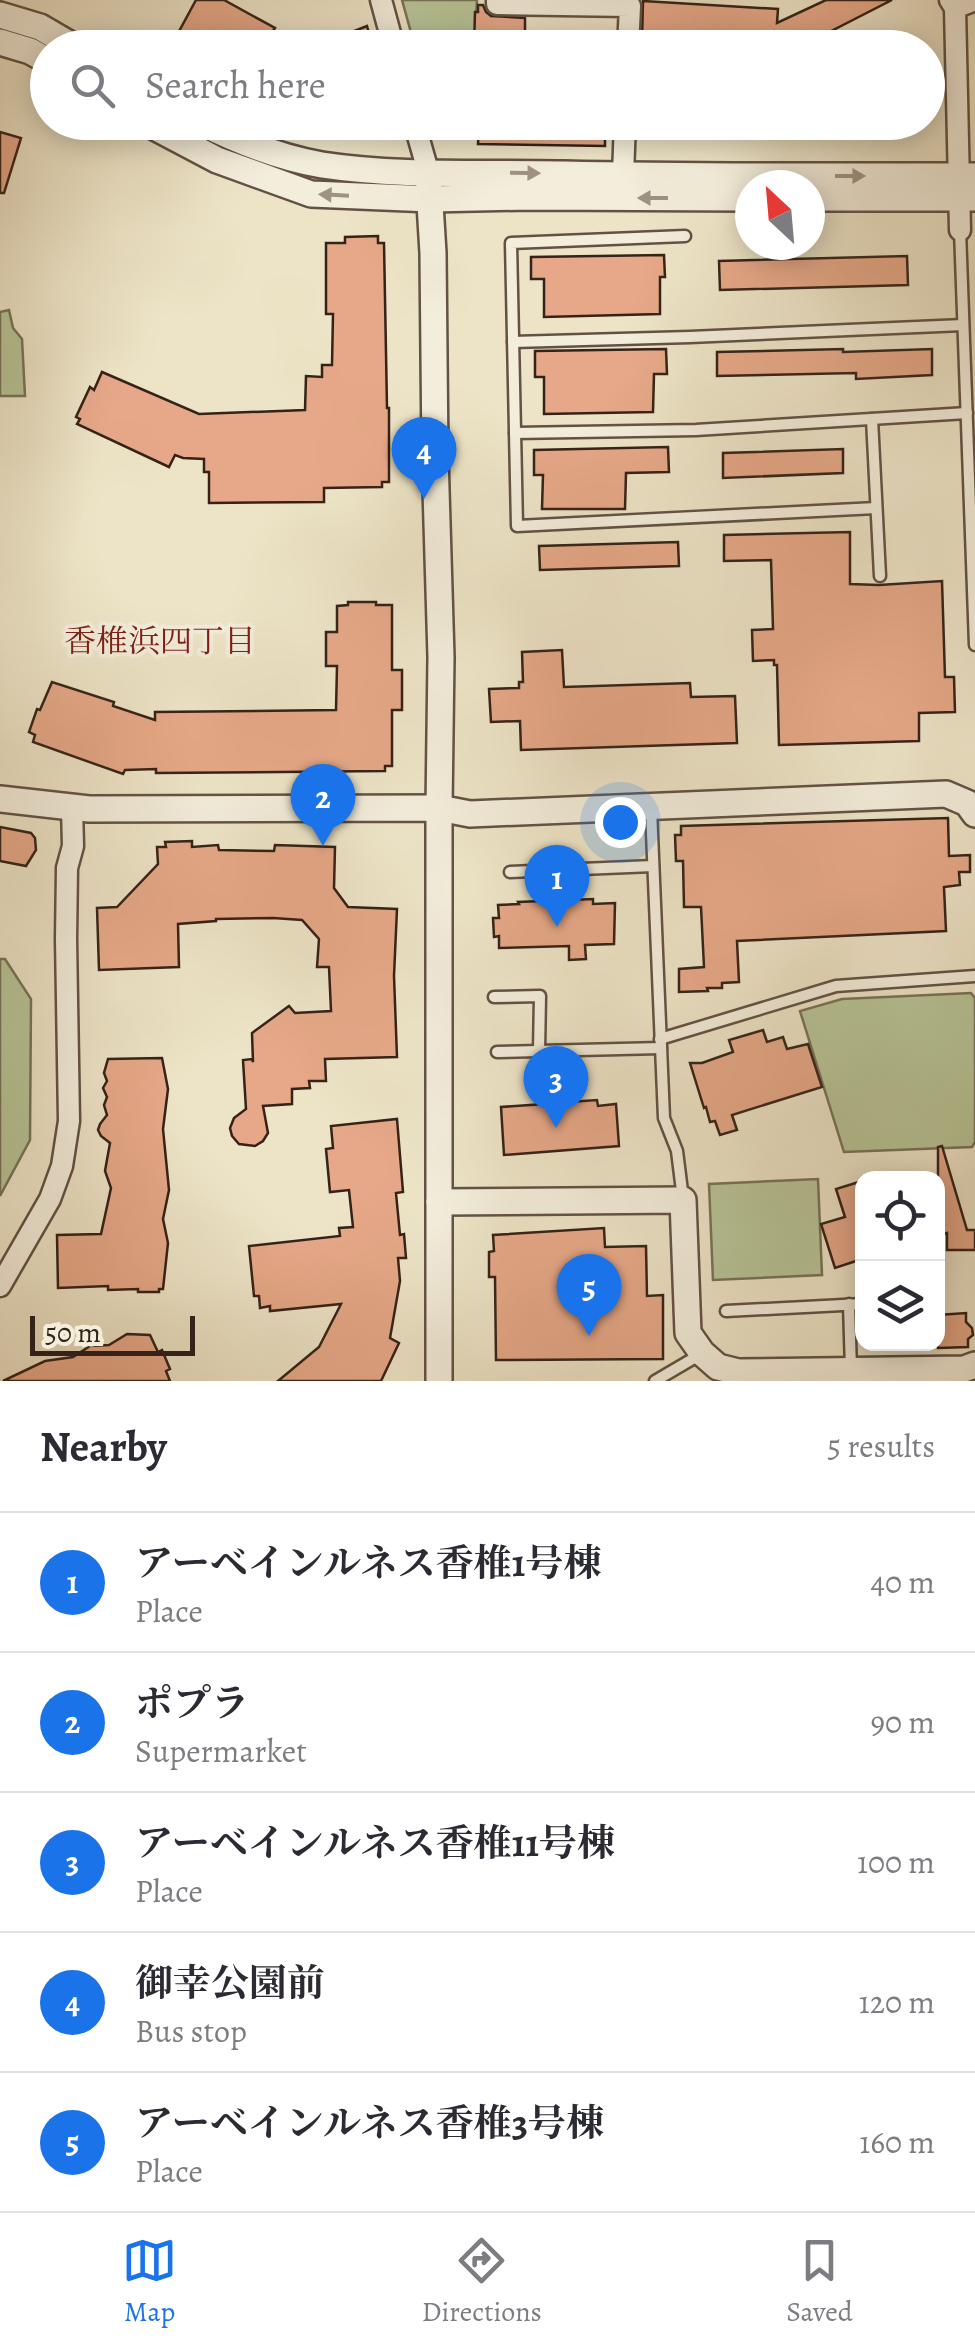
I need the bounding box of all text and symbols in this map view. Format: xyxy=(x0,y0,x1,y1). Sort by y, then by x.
search box xyxy=(30,30,945,140)
icon: search xyxy=(65,58,120,113)
text: Search here xyxy=(145,59,326,111)
one-way arrow xyxy=(510,165,542,181)
one-way arrow xyxy=(835,168,867,184)
north arrow xyxy=(735,170,825,260)
one-way arrow xyxy=(317,187,349,203)
one-way arrow xyxy=(636,190,668,206)
pin: 4 xyxy=(392,416,456,499)
district label: 香椎浜四丁目 xyxy=(64,619,256,663)
pin: 2 xyxy=(290,764,356,846)
your location xyxy=(595,797,646,848)
pin: 1 xyxy=(524,844,590,927)
pin: 3 xyxy=(524,1046,588,1128)
map controls xyxy=(855,1171,945,1351)
button: locate xyxy=(855,1171,945,1261)
pin: 5 xyxy=(556,1254,622,1336)
button: layers xyxy=(855,1261,945,1351)
scale bar xyxy=(30,1311,195,1356)
text: 50 m xyxy=(45,1314,101,1352)
text: Nearby xyxy=(40,1418,167,1475)
text: 5 results xyxy=(827,1424,935,1468)
text: アーベインルネス香椎1号棟 xyxy=(135,1537,601,1589)
text: 1 xyxy=(67,1560,78,1604)
text: 40 m xyxy=(870,1560,935,1604)
text: Place xyxy=(135,1589,203,1633)
text: ポプラ xyxy=(135,1677,249,1729)
text: 2 xyxy=(65,1700,80,1744)
text: 90 m xyxy=(870,1700,935,1744)
text: Supermarket xyxy=(135,1729,307,1773)
text: アーベインルネス香椎11号棟 xyxy=(135,1817,615,1869)
text: 3 xyxy=(66,1840,79,1884)
text: 100 m xyxy=(857,1840,935,1884)
text: Place xyxy=(135,1869,203,1913)
text: 御幸公園前 xyxy=(135,1957,325,2009)
text: 4 xyxy=(65,1980,80,2024)
text: 120 m xyxy=(859,1980,935,2024)
text: Bus stop xyxy=(135,2009,247,2053)
text: アーベインルネス香椎3号棟 xyxy=(135,2097,604,2149)
text: 5 xyxy=(66,2120,79,2164)
text: 160 m xyxy=(859,2120,935,2164)
text: Place xyxy=(135,2149,203,2193)
tab: Map xyxy=(122,2233,177,2331)
tab: Directions xyxy=(422,2233,542,2331)
tab: Saved xyxy=(786,2233,853,2331)

